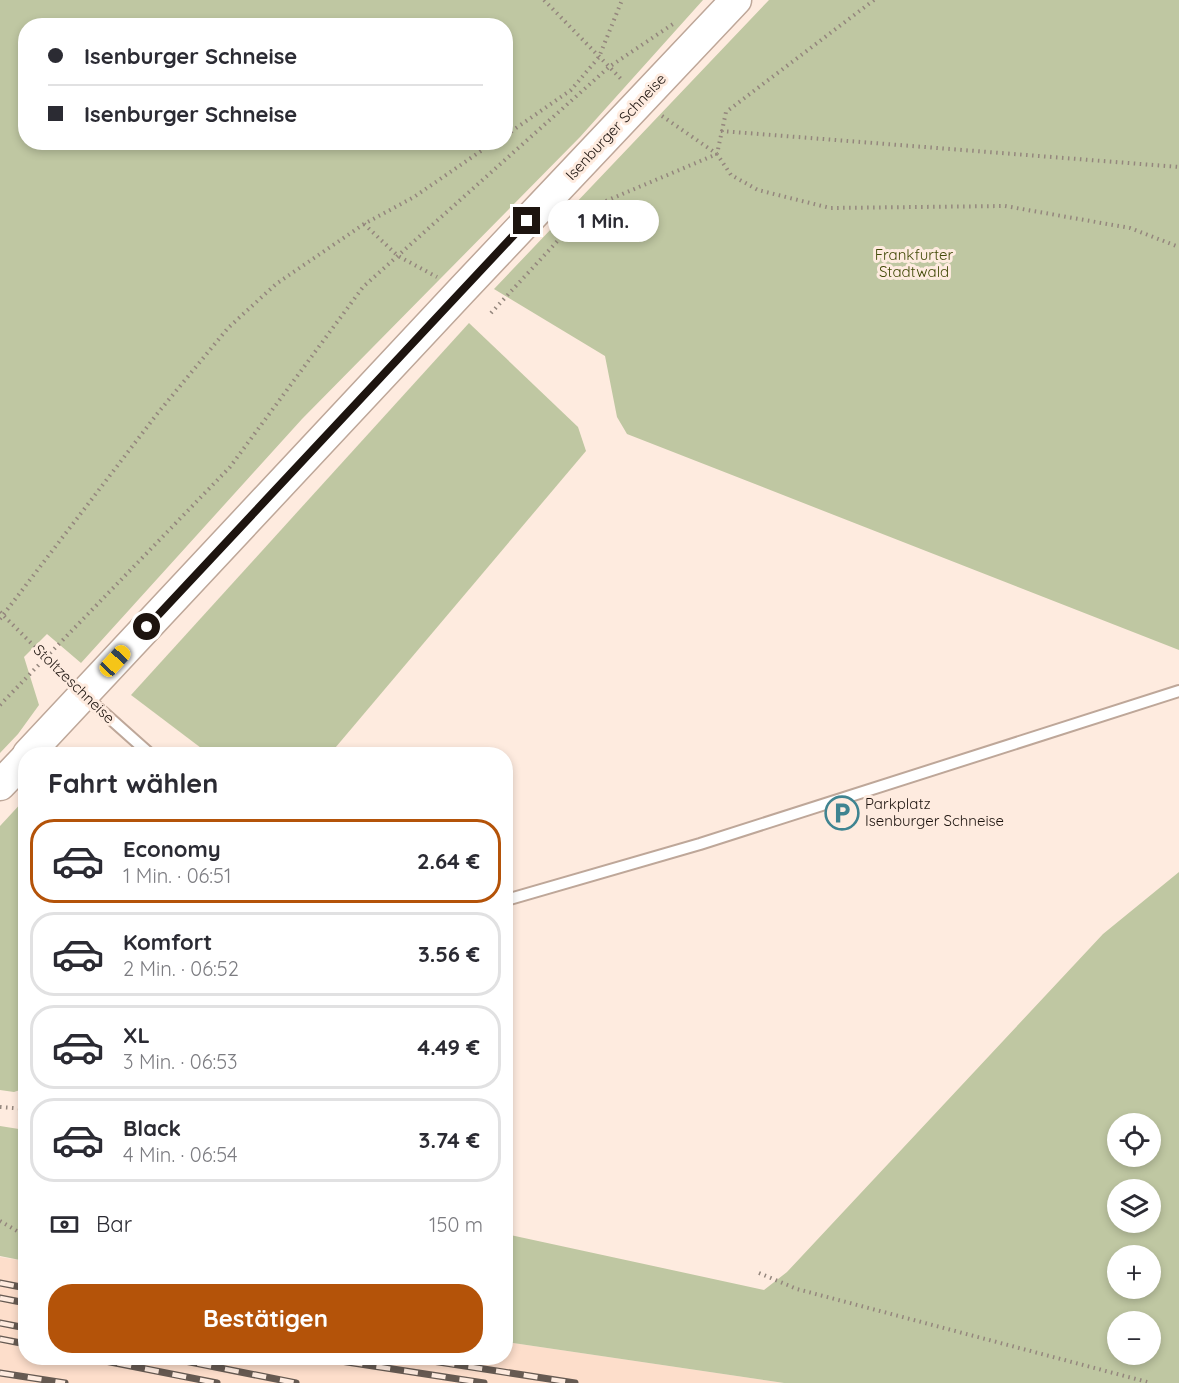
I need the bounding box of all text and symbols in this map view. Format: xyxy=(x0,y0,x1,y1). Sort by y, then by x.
text: Isenburger Schneise xyxy=(84,42,297,70)
street label: Isenburger Schneise xyxy=(561,69,670,184)
text: Isenburger Schneise xyxy=(84,100,297,128)
callout: 1 Min. xyxy=(548,200,659,242)
route end xyxy=(513,207,540,234)
text: 1 Min. xyxy=(578,208,629,233)
park label: Frankfurter Stadtwald xyxy=(875,245,954,281)
route start xyxy=(133,613,160,640)
street label: Stoltzeschneise xyxy=(30,640,119,727)
car xyxy=(96,642,134,680)
text: Fahrt wählen xyxy=(48,766,218,800)
place label: Parkplatz Isenburger Schneise xyxy=(865,794,1004,830)
parking icon: Parkplatz Isenburger Schneise xyxy=(824,795,860,831)
icon: car xyxy=(51,834,105,888)
text: Economy xyxy=(123,835,221,863)
text: 2.64 € xyxy=(417,847,480,875)
text: 1 Min. · 06:51 xyxy=(123,863,231,888)
icon: car xyxy=(51,927,105,981)
text: Komfort xyxy=(123,928,212,956)
text: 3.56 € xyxy=(418,940,480,968)
text: 2 Min. · 06:52 xyxy=(123,956,239,981)
icon: car xyxy=(51,1020,105,1074)
text: XL xyxy=(123,1021,150,1049)
text: 4.49 € xyxy=(417,1033,480,1061)
text: 3 Min. · 06:53 xyxy=(123,1049,238,1074)
icon: car xyxy=(51,1113,105,1167)
map controls xyxy=(1107,1113,1161,1365)
button: locate xyxy=(1107,1113,1161,1167)
text: Black xyxy=(123,1114,181,1142)
text: 3.74 € xyxy=(419,1126,480,1154)
text: 4 Min. · 06:54 xyxy=(123,1142,238,1167)
button: layers xyxy=(1107,1179,1161,1233)
icon: cash xyxy=(48,1208,81,1241)
text: Bar xyxy=(96,1210,132,1238)
text: 150 m xyxy=(429,1212,483,1237)
button: + xyxy=(1107,1245,1161,1299)
button: Bestätigen xyxy=(48,1284,483,1353)
button: − xyxy=(1107,1311,1161,1365)

